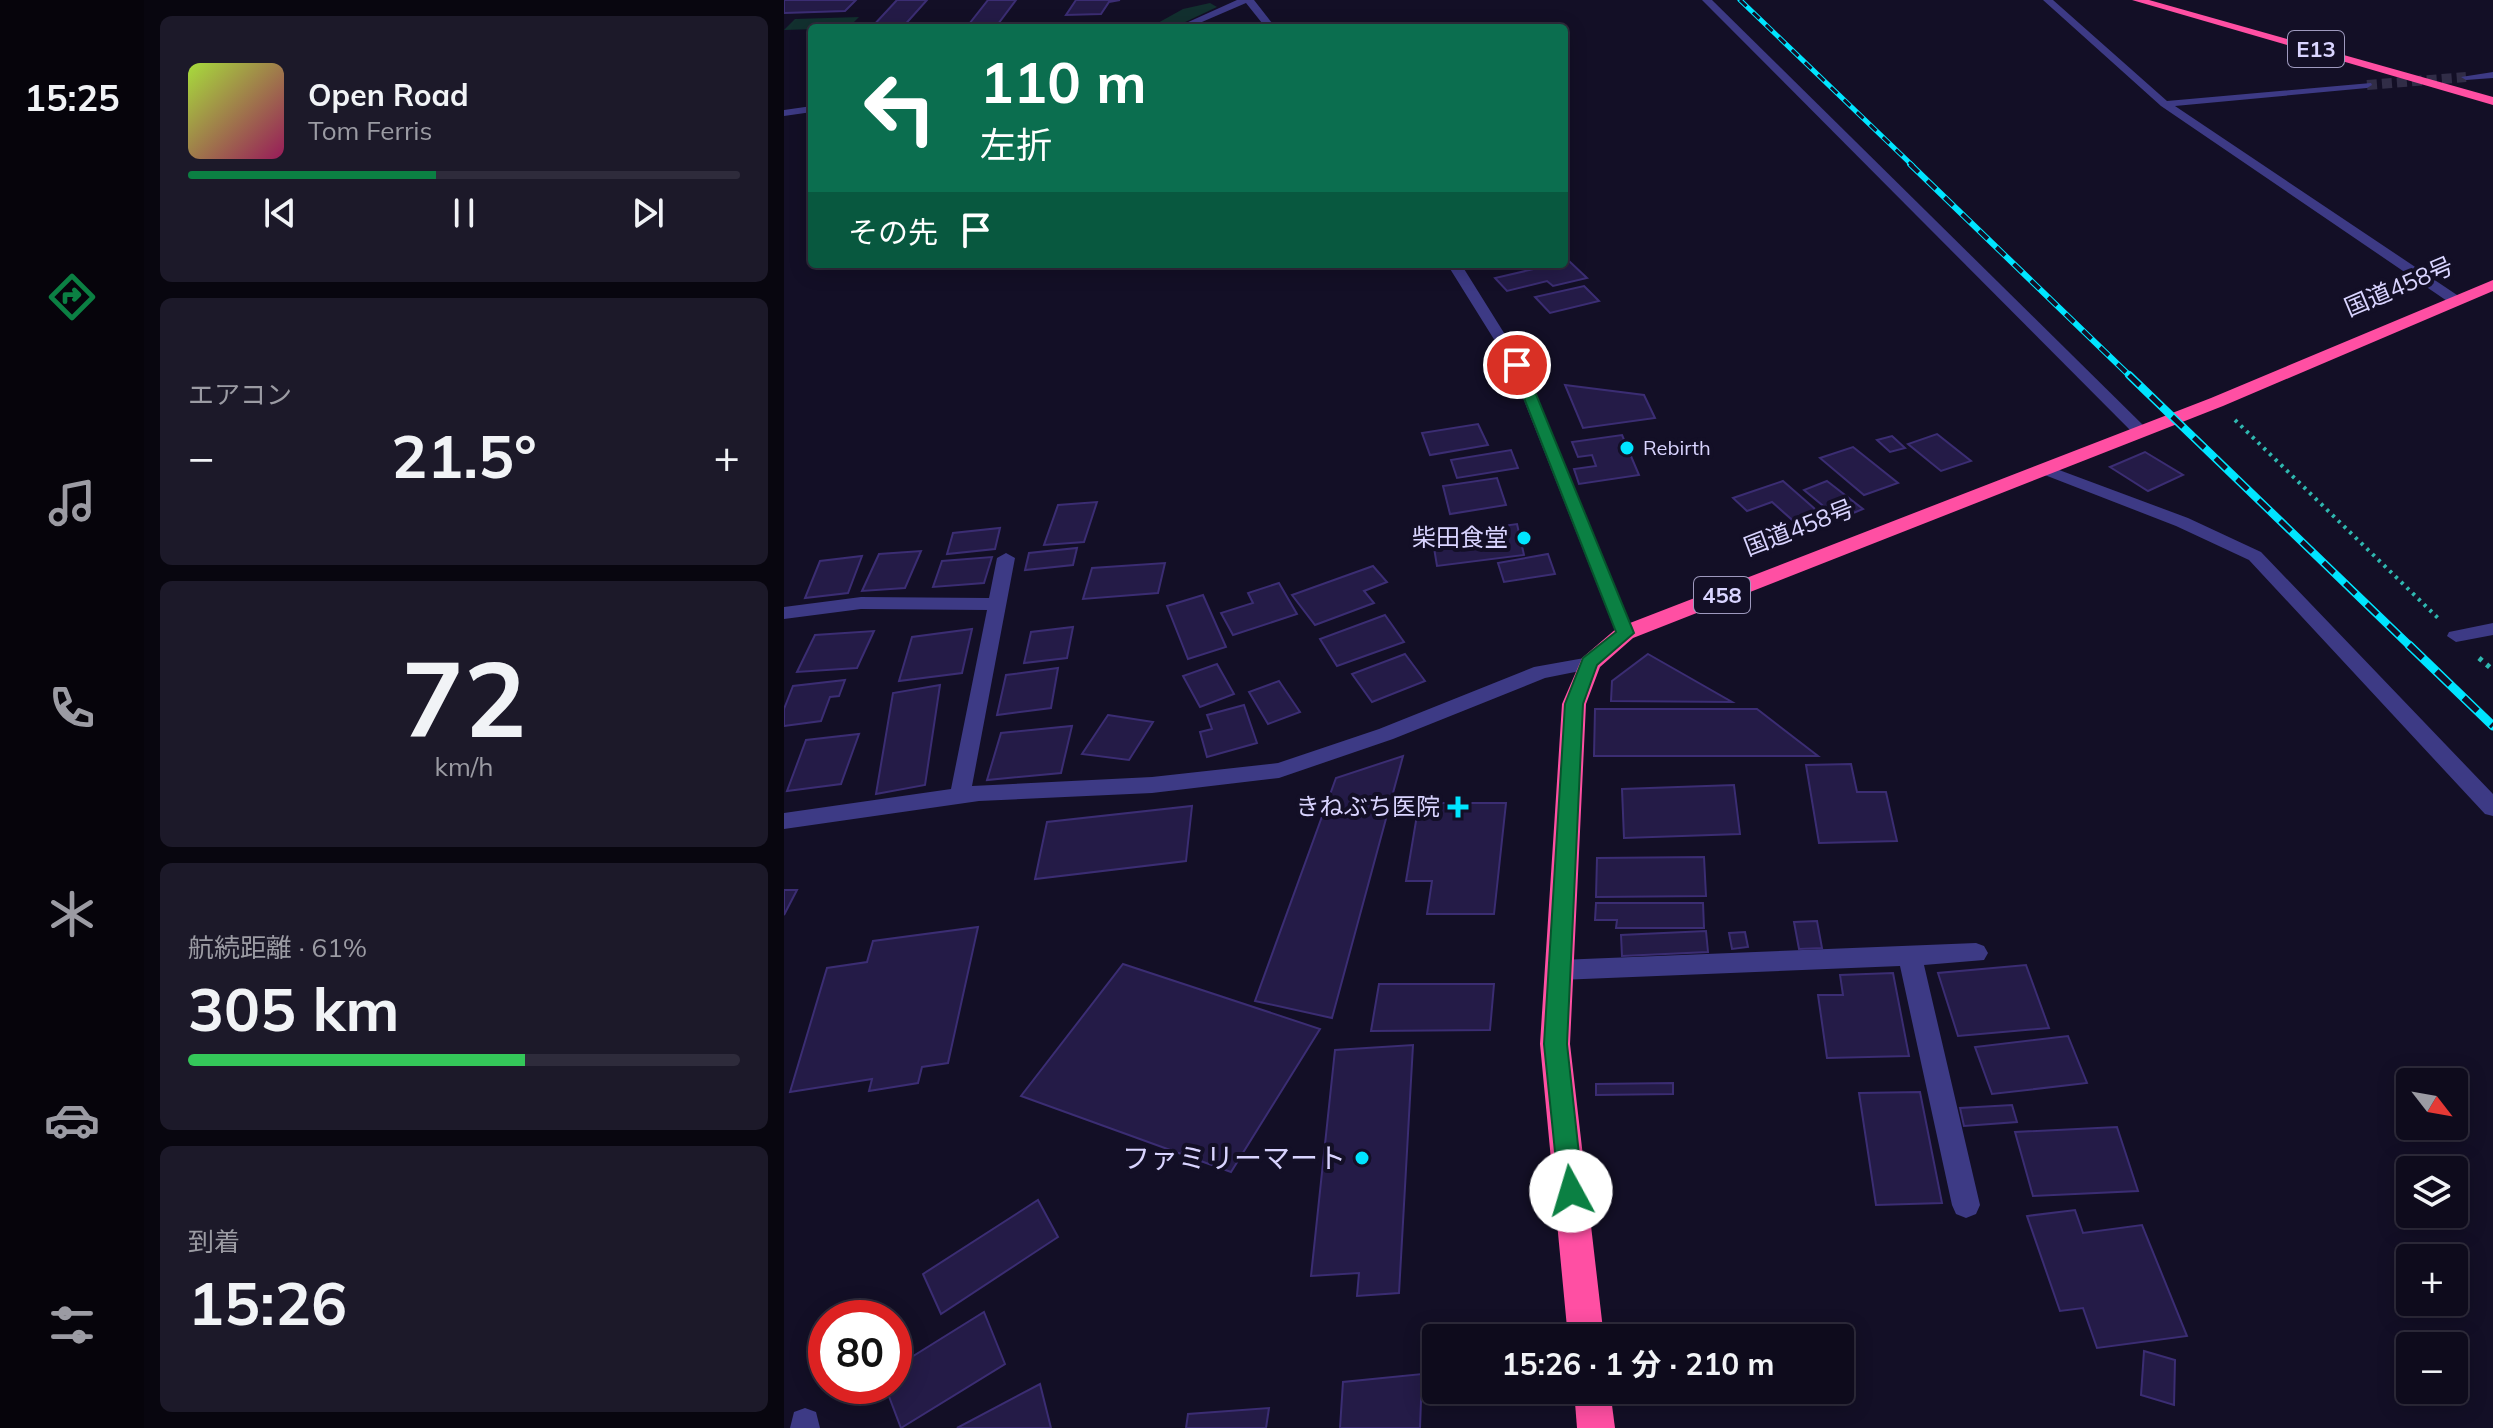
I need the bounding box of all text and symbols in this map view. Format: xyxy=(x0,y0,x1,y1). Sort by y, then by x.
road number: E13 xyxy=(2288,31,2344,67)
text: 110 m xyxy=(980,47,1147,117)
icon: left xyxy=(848,56,952,160)
text: 15:25 xyxy=(24,75,120,120)
text: Open Road xyxy=(308,76,469,114)
text: Tom Ferris xyxy=(308,114,432,147)
text: 左折 xyxy=(980,122,1052,167)
icon: previous xyxy=(258,191,302,235)
icon: pause xyxy=(442,191,486,235)
icon: next xyxy=(626,191,670,235)
icon: arrive xyxy=(954,208,998,252)
text: その先 xyxy=(848,213,938,251)
street label: 国道458号 xyxy=(2340,250,2457,322)
icon: directions xyxy=(44,269,100,325)
pin xyxy=(1483,331,1551,399)
icon: arrive xyxy=(1495,343,1539,387)
text: エアコン xyxy=(188,378,292,411)
text: 21.5° xyxy=(391,418,537,493)
text: − xyxy=(188,429,214,484)
text: + xyxy=(714,429,740,484)
place label: Rebirth xyxy=(1643,435,1711,460)
marker: Rebirth xyxy=(1618,439,1636,457)
icon: music xyxy=(44,475,100,531)
street label: 国道458号 xyxy=(1739,492,1858,562)
place label: 柴田食堂 xyxy=(1412,522,1508,552)
marker: 柴田食堂 xyxy=(1515,529,1533,547)
road number: 458 xyxy=(1694,577,1750,613)
text: 72 xyxy=(402,632,526,763)
icon: phone xyxy=(44,680,100,736)
text: km/h xyxy=(435,750,493,783)
place label: きねぶち医院 xyxy=(1296,791,1440,821)
marker: きねぶち医院 xyxy=(1447,796,1469,818)
icon: climate xyxy=(44,886,100,942)
text: 航続距離 · 61% xyxy=(188,931,367,964)
text: 305 km xyxy=(188,971,400,1046)
north arrow xyxy=(2396,1068,2468,1140)
map controls xyxy=(2396,1068,2468,1404)
icon: car xyxy=(44,1092,100,1148)
place label: ファミリーマート xyxy=(1122,1140,1346,1175)
marker: ファミリーマート xyxy=(1353,1149,1371,1167)
position arrow xyxy=(1529,1149,1613,1233)
button: layers xyxy=(2396,1156,2468,1228)
text: 到着 xyxy=(188,1225,240,1258)
button: + xyxy=(2396,1244,2468,1316)
text: 15:26 xyxy=(188,1265,347,1340)
icon: filters xyxy=(44,1297,100,1353)
speed limit sign: 80 xyxy=(808,1300,912,1404)
button: − xyxy=(2396,1332,2468,1404)
text: 15:26 · 1 分 · 210 m xyxy=(1502,1345,1774,1383)

